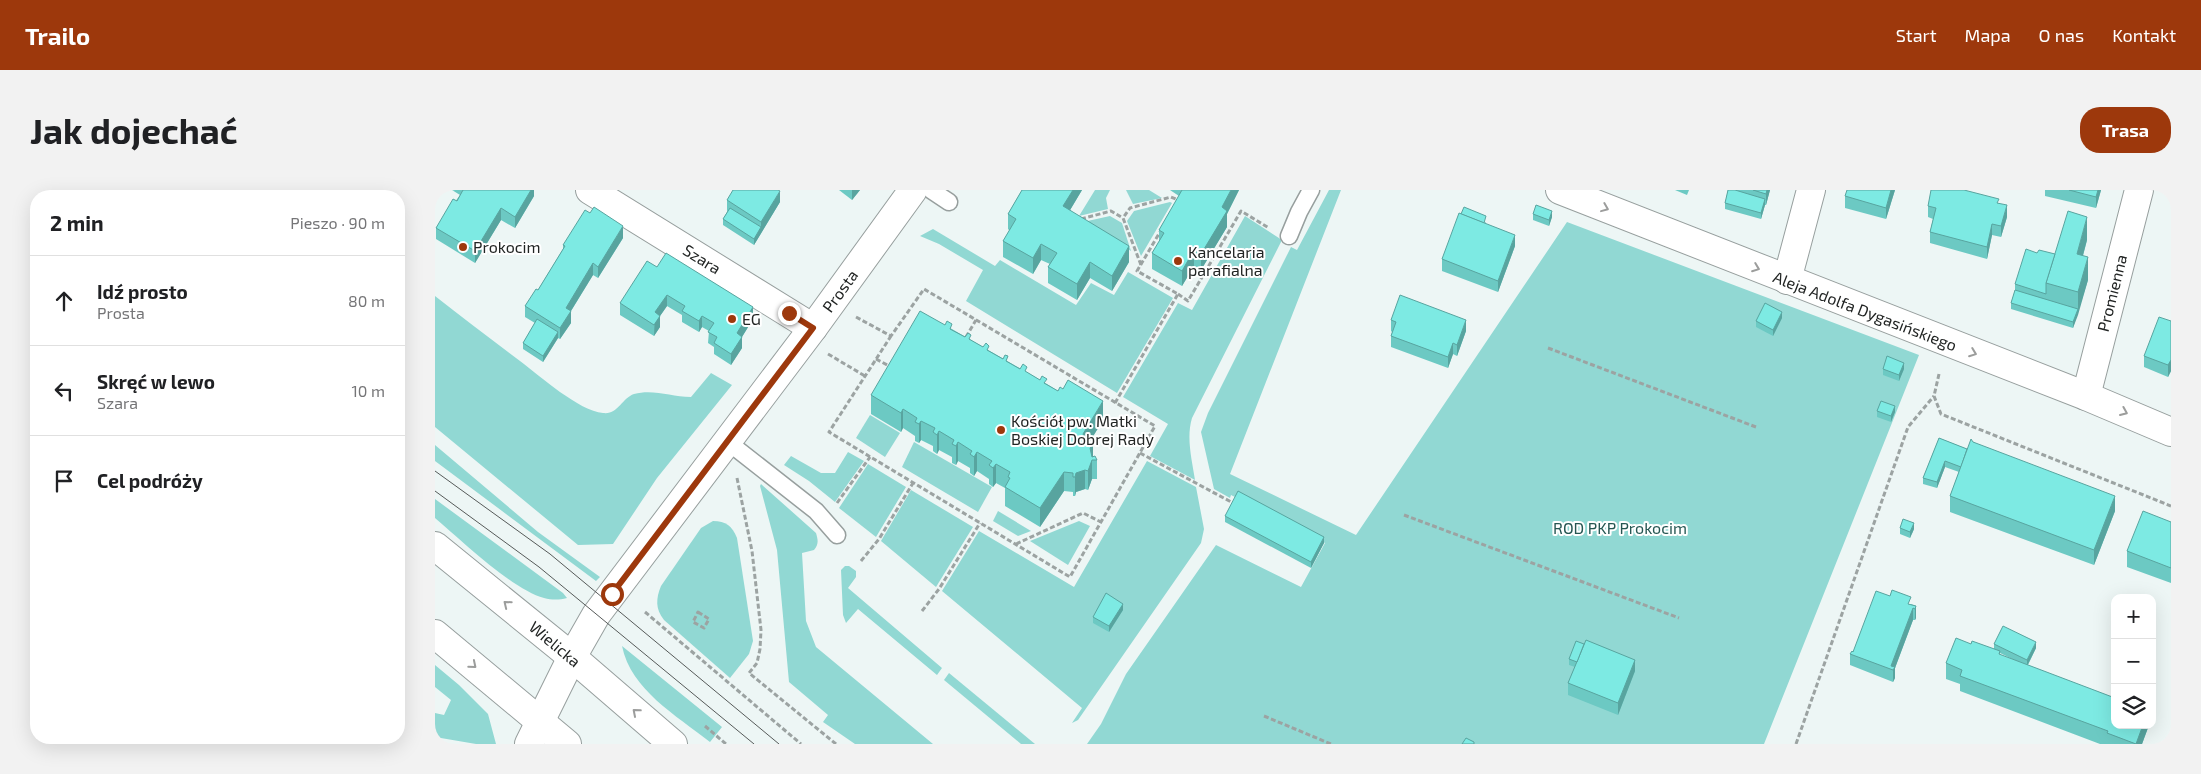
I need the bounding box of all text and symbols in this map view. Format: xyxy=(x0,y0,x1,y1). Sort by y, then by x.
text: Trailo xyxy=(25,21,90,50)
text: Start xyxy=(1896,24,1937,46)
text: Mapa xyxy=(1965,24,2011,46)
text: O nas xyxy=(2039,24,2084,46)
text: Kontakt xyxy=(2112,24,2176,46)
button: Trasa xyxy=(2080,107,2171,153)
text: Jak dojechać xyxy=(30,109,238,151)
one-way arrow xyxy=(1600,202,1609,212)
text: 2 min xyxy=(50,210,104,235)
text: Pieszo · 90 m xyxy=(290,213,385,232)
place label: Prokocim xyxy=(473,237,541,256)
street label: Szara xyxy=(680,240,725,278)
marker: Prokocim xyxy=(457,241,469,253)
place label: Kancelaria parafialna xyxy=(1188,242,1265,279)
street label: Promienna xyxy=(2093,252,2130,333)
marker: Kancelaria parafialna xyxy=(1172,255,1184,267)
one-way arrow xyxy=(1751,262,1760,272)
street label: Prosta xyxy=(818,266,861,316)
street label: Aleja Adolfa Dygasińskiego xyxy=(1770,267,1960,355)
text: Idź prosto xyxy=(97,280,188,303)
icon: ahead xyxy=(50,287,78,315)
text: 80 m xyxy=(348,291,385,310)
route end xyxy=(778,302,801,325)
text: Prosta xyxy=(97,303,145,322)
place label: EG xyxy=(742,309,761,328)
marker: EG xyxy=(726,313,738,325)
one-way arrow xyxy=(1968,347,1976,357)
text: Skręć w lewo xyxy=(97,370,215,393)
icon: left xyxy=(50,377,78,405)
text: 10 m xyxy=(351,381,385,400)
text: Szara xyxy=(97,393,138,412)
one-way arrow xyxy=(2119,406,2128,417)
place label: Kościół pw. Matki Boskiej Dobrej Rady xyxy=(1011,411,1154,449)
marker: Kościół pw. Matki Boskiej Dobrej Rady xyxy=(995,424,1007,436)
icon: arrive xyxy=(50,467,78,495)
text: Cel podróży xyxy=(97,469,203,492)
park label: ROD PKP Prokocim xyxy=(1553,518,1687,537)
route start xyxy=(601,583,624,606)
map controls xyxy=(2111,594,2156,729)
button: + xyxy=(2111,594,2156,639)
one-way arrow xyxy=(503,601,512,610)
street label: Wielicka xyxy=(526,617,585,671)
button: − xyxy=(2111,639,2156,684)
one-way arrow xyxy=(467,659,476,668)
button: layers xyxy=(2111,684,2156,729)
one-way arrow xyxy=(633,710,642,718)

